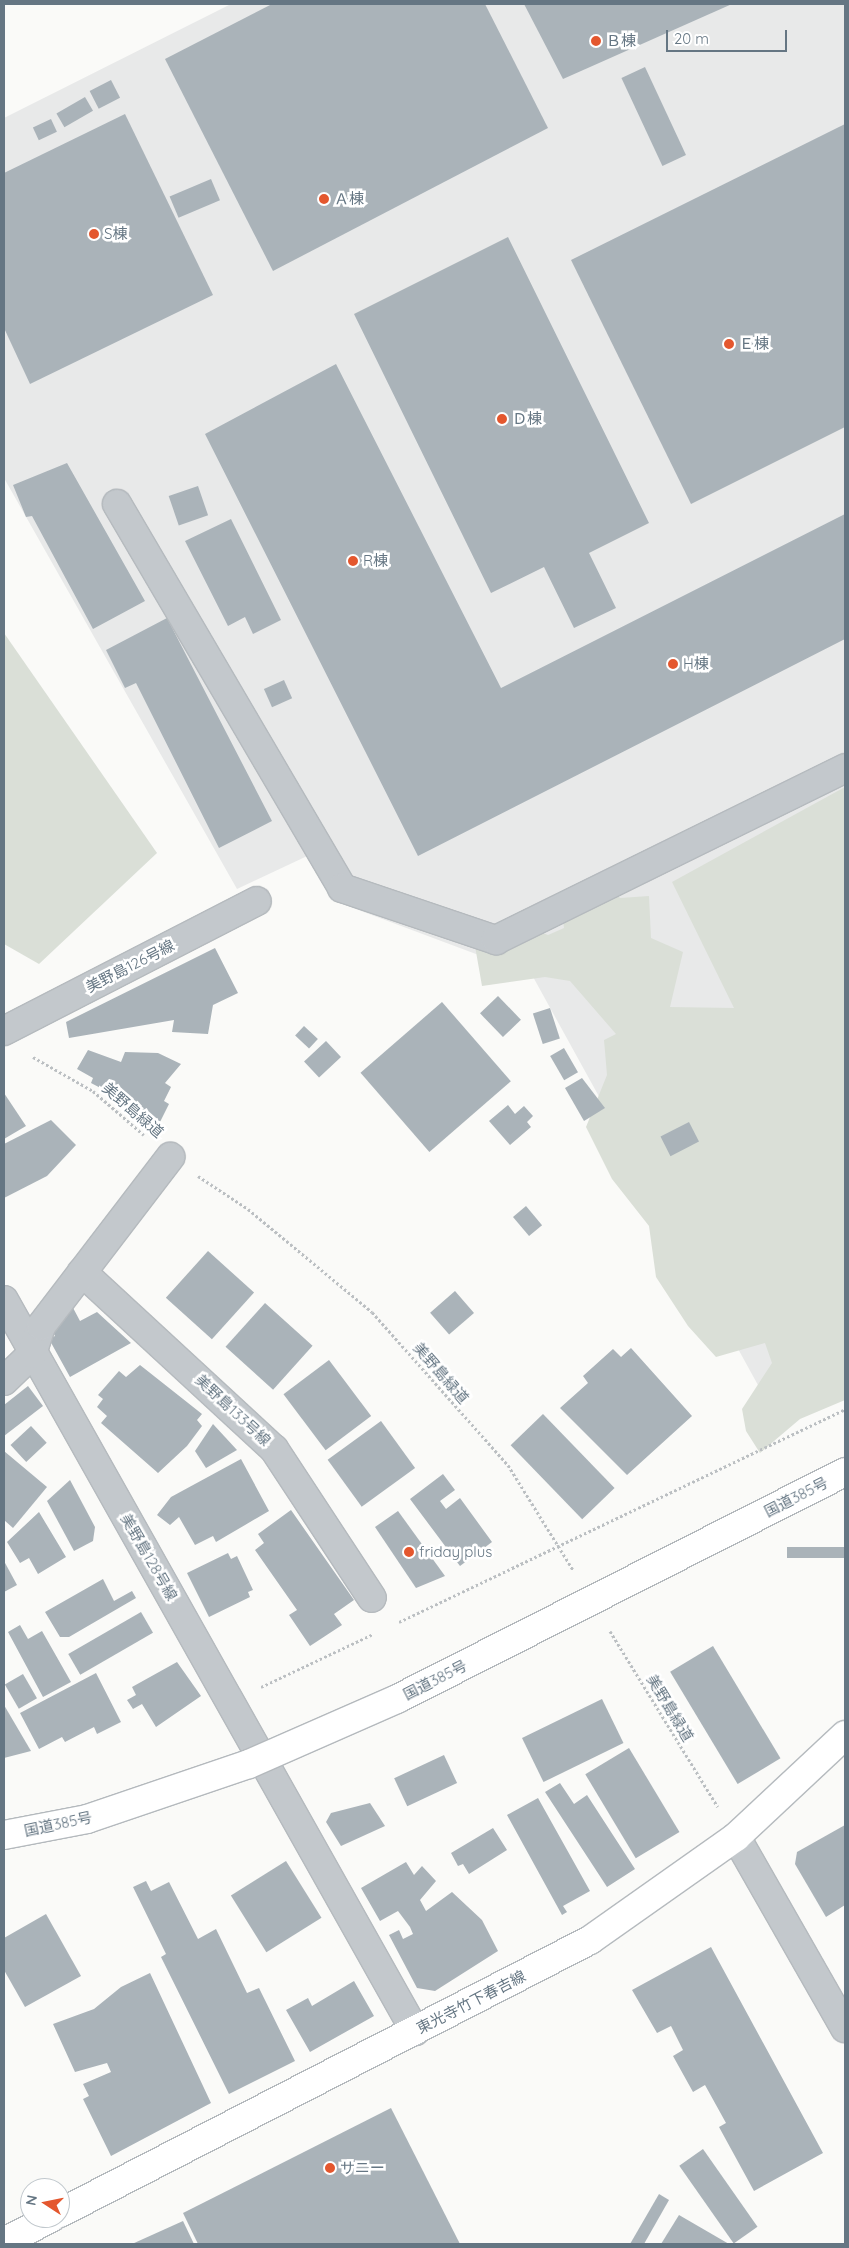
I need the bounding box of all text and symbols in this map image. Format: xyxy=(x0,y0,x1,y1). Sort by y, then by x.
scale bar xyxy=(669,20,790,52)
text: 20 m xyxy=(674,29,709,48)
place label: Ｂ棟 xyxy=(606,32,636,50)
marker: Ｂ棟 xyxy=(590,35,602,47)
place label: Ａ棟 xyxy=(334,190,364,208)
marker: Ａ棟 xyxy=(318,193,330,205)
place label: S棟 xyxy=(104,225,127,243)
marker: S棟 xyxy=(88,228,100,240)
place label: Ｅ棟 xyxy=(739,335,769,353)
marker: Ｅ棟 xyxy=(723,338,735,350)
place label: Ｄ棟 xyxy=(512,410,542,428)
marker: Ｄ棟 xyxy=(496,413,508,425)
place label: R棟 xyxy=(363,552,388,570)
marker: R棟 xyxy=(347,555,359,567)
place label: H棟 xyxy=(683,655,709,673)
marker: H棟 xyxy=(667,658,679,670)
street label: 美野島126号線 xyxy=(83,936,177,996)
street label: 美野島緑道 xyxy=(99,1079,167,1141)
street label: 美野島緑道 xyxy=(410,1339,472,1407)
street label: 美野島133号線 xyxy=(192,1371,274,1449)
street label: 国道385号 xyxy=(761,1473,831,1521)
street label: 美野島128号線 xyxy=(117,1511,181,1603)
place label: friday plus xyxy=(419,1543,492,1561)
marker: friday plus xyxy=(403,1546,415,1558)
street label: 国道385号 xyxy=(400,1656,470,1704)
street label: 美野島緑道 xyxy=(643,1671,697,1745)
street label: 国道385号 xyxy=(22,1808,94,1840)
street label: 東光寺竹下春吉線 xyxy=(413,1967,529,2037)
place label: サニー xyxy=(340,2159,385,2177)
marker: サニー xyxy=(324,2162,336,2174)
north arrow xyxy=(20,2178,70,2228)
text: N xyxy=(21,2194,41,2207)

